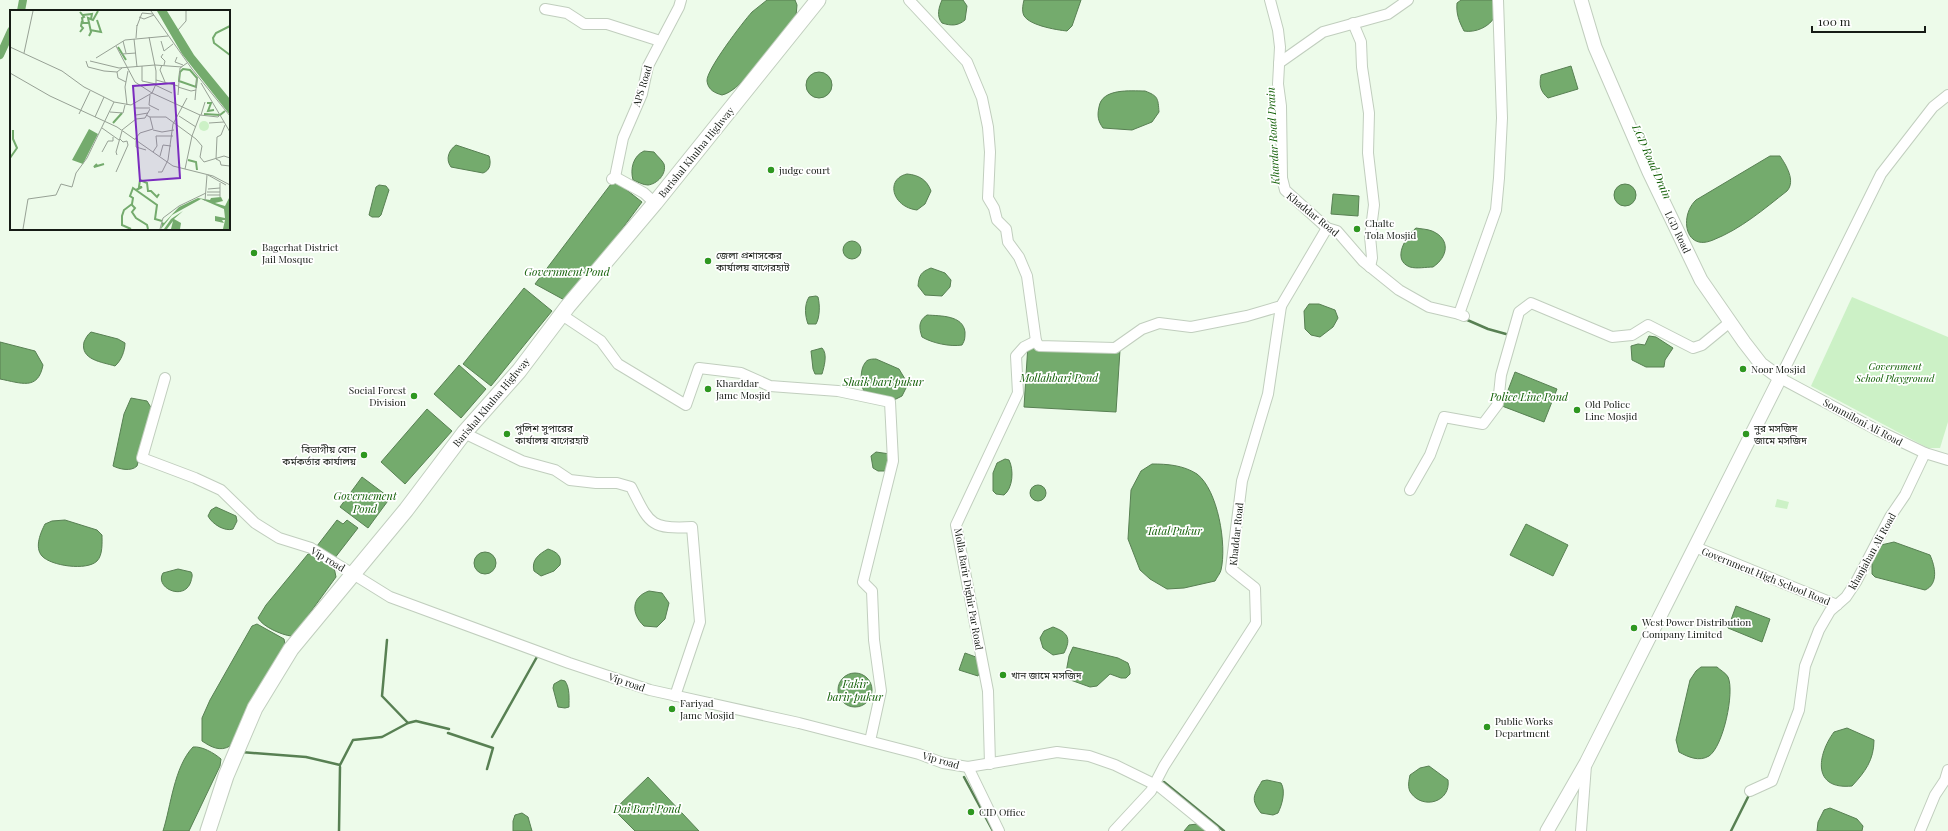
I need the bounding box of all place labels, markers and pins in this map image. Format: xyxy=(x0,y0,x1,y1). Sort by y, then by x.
place label: judge court xyxy=(778,163,831,177)
marker: judge court xyxy=(766,165,776,175)
place label: Chalte Tola Mosjid xyxy=(1365,216,1416,242)
marker: Chalte Tola Mosjid xyxy=(1352,224,1362,234)
place label: Bagerhat District Jail Mosque xyxy=(261,240,339,266)
marker: Bagerhat District Jail Mosque xyxy=(249,248,259,258)
place label: জেলা প্রশাসকের কার্যালয় বাগেরহাট xyxy=(715,248,790,274)
marker: জেলা প্রশাসকের কার্যালয় বাগেরহাট xyxy=(703,256,713,266)
place label: Noor Mosjid xyxy=(1751,362,1806,376)
marker: Noor Mosjid xyxy=(1738,364,1748,374)
place label: Kharddar Jame Mosjid xyxy=(715,376,771,402)
place label: Social Forest Division xyxy=(349,383,406,409)
marker: Kharddar Jame Mosjid xyxy=(703,384,713,394)
marker: Social Forest Division xyxy=(409,391,419,401)
place label: Old Police Line Mosjid xyxy=(1585,397,1637,423)
marker: Old Police Line Mosjid xyxy=(1572,405,1582,415)
place label: পুলিশ সুপারের কার্যালয় বাগেরহাট xyxy=(514,421,589,447)
place label: নুর মসজিদ জামে মসজিদ xyxy=(1753,421,1807,447)
marker: পুলিশ সুপারের কার্যালয় বাগেরহাট xyxy=(502,429,512,439)
marker: নুর মসজিদ জামে মসজিদ xyxy=(1741,429,1751,439)
place label: বিভাগীয় বোন কর্মকর্তার কার্যালয় xyxy=(281,442,357,468)
marker: বিভাগীয় বোন কর্মকর্তার কার্যালয় xyxy=(359,450,369,460)
place label: West Power Distribution Company Limited xyxy=(1641,615,1751,641)
marker: West Power Distribution Company Limited xyxy=(1629,623,1639,633)
place label: খান জামে মসজিদ xyxy=(1011,668,1082,682)
marker: খান জামে মসজিদ xyxy=(998,670,1008,680)
place label: Fariyad Jame Mosjid xyxy=(679,696,735,722)
marker: Fariyad Jame Mosjid xyxy=(667,704,677,714)
place label: Public Works Department xyxy=(1495,714,1553,740)
marker: Public Works Department xyxy=(1482,722,1492,732)
place label: CID Office xyxy=(979,805,1026,819)
marker: CID Office xyxy=(966,807,976,817)

